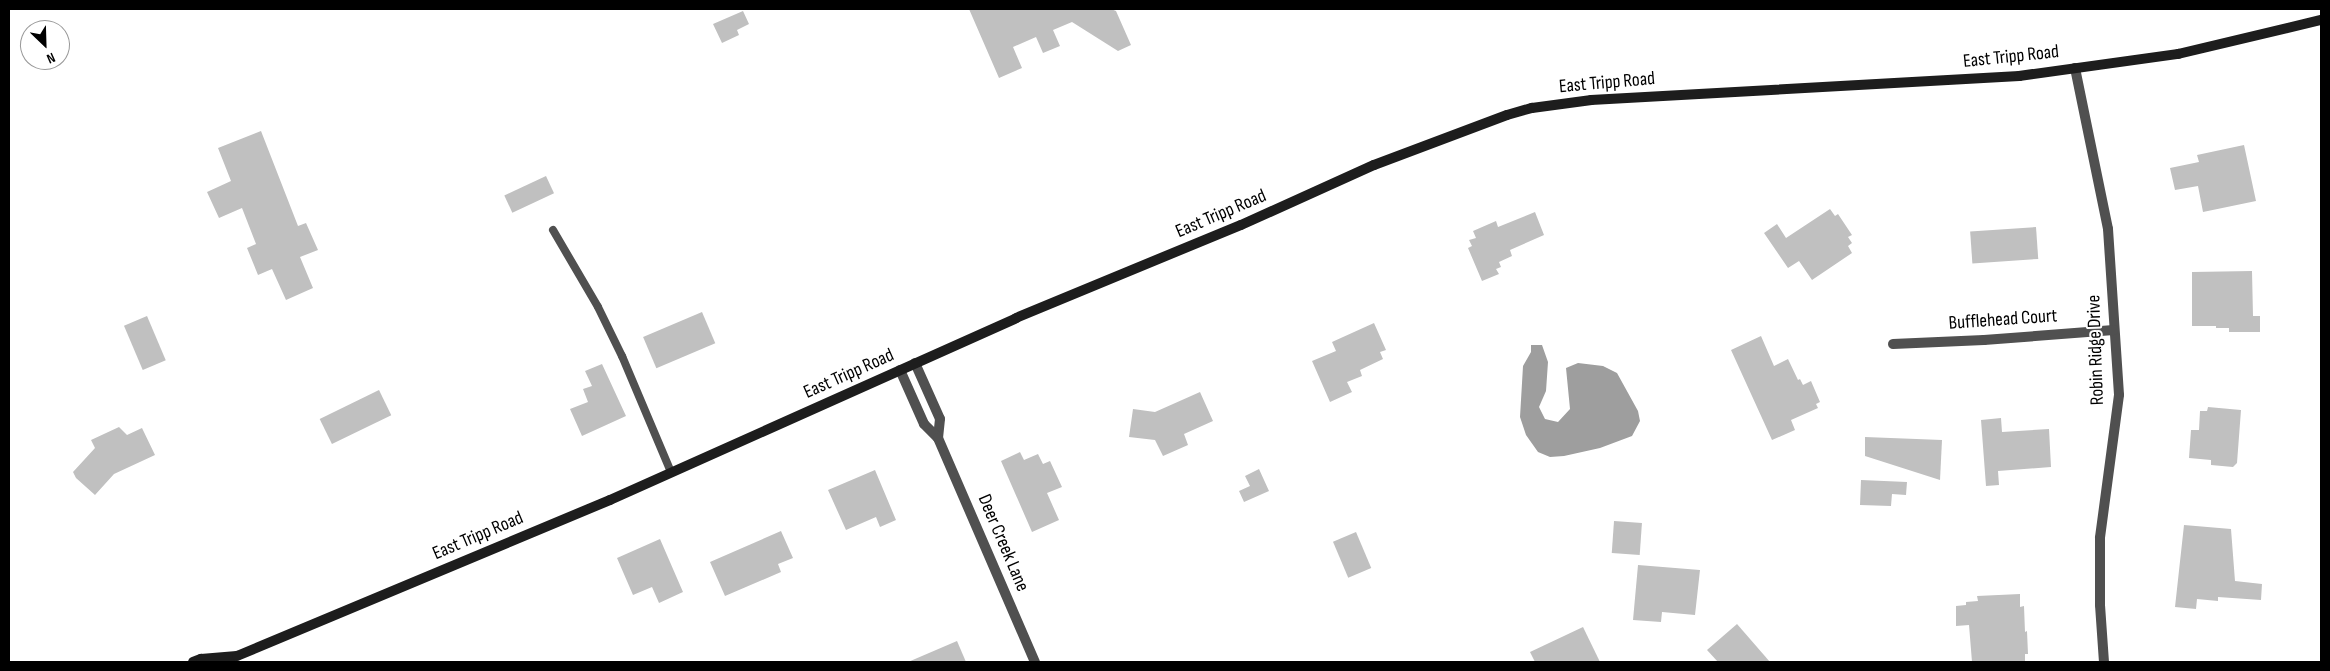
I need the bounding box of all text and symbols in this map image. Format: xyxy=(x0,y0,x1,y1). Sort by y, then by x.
north arrow xyxy=(20,20,70,70)
street label: East Tripp Road xyxy=(1962,41,2060,73)
text: N xyxy=(44,49,58,68)
street label: East Tripp Road xyxy=(1558,67,1656,99)
street label: East Tripp Road xyxy=(1172,185,1270,243)
street label: Robin Ridge Drive xyxy=(2083,294,2109,406)
street label: Bufflehead Court xyxy=(1948,305,2058,335)
street label: East Tripp Road xyxy=(800,344,898,404)
street label: Deer Creek Lane xyxy=(972,491,1034,595)
street label: East Tripp Road xyxy=(429,507,527,565)

